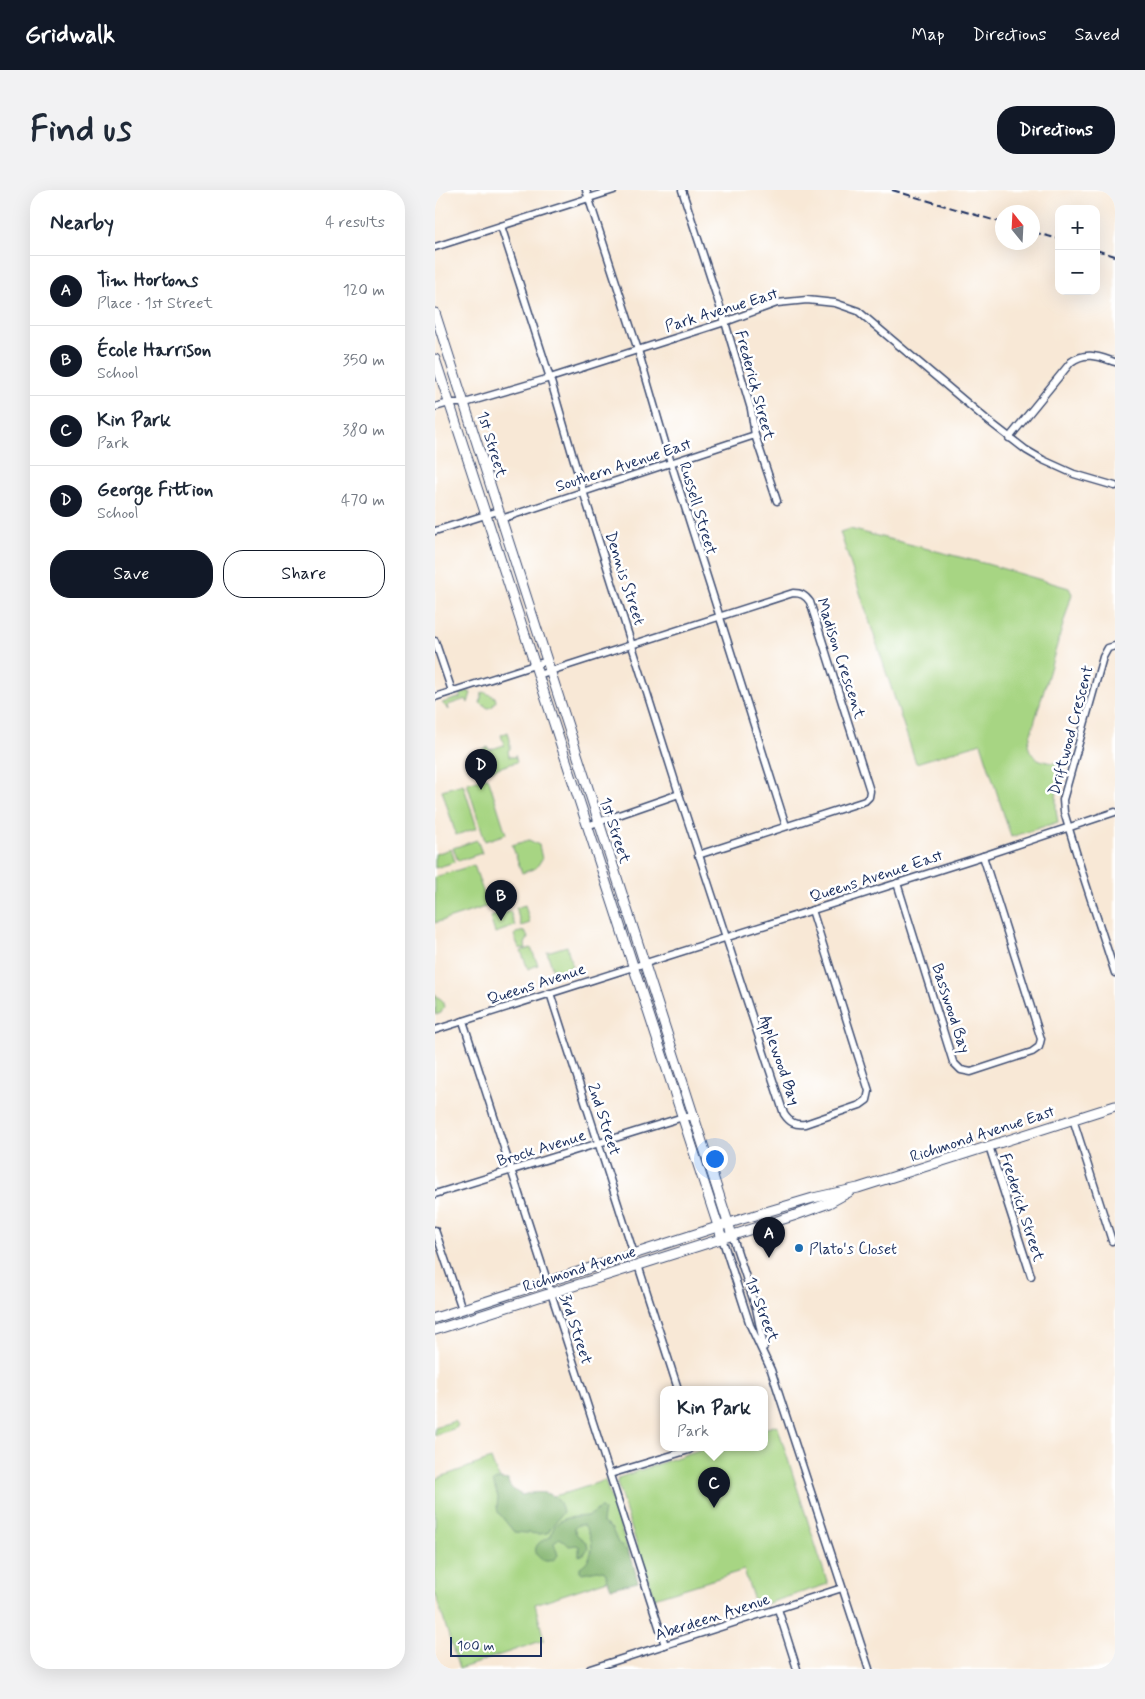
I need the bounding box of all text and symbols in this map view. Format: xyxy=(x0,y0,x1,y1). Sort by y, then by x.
text: Gridwalk xyxy=(25,20,115,51)
text: Map xyxy=(912,23,945,47)
text: Directions xyxy=(973,23,1047,47)
text: Saved xyxy=(1075,23,1120,47)
button: Directions xyxy=(997,106,1115,154)
text: Find us xyxy=(30,107,132,153)
north arrow xyxy=(995,205,1040,250)
map controls xyxy=(1055,205,1100,295)
button: + xyxy=(1055,205,1100,250)
text: Nearby xyxy=(50,209,114,237)
text: 4 results xyxy=(325,212,385,233)
button: − xyxy=(1055,250,1100,295)
text: Tim Hortons xyxy=(97,268,198,293)
text: A xyxy=(61,280,71,301)
text: 120 m xyxy=(343,280,385,301)
street label: Park Avenue East xyxy=(662,283,781,338)
text: Place · 1st Street xyxy=(97,293,213,314)
street label: Frederick Street xyxy=(730,328,779,443)
text: École Harrison xyxy=(97,338,211,363)
text: B xyxy=(61,350,71,371)
text: 350 m xyxy=(343,350,385,371)
text: School xyxy=(97,363,138,384)
text: Kin Park xyxy=(97,408,171,433)
street label: 1st Street xyxy=(472,409,512,481)
text: C xyxy=(60,420,72,441)
text: 380 m xyxy=(342,420,385,441)
text: Park xyxy=(97,433,129,454)
street label: Southern Avenue East xyxy=(553,434,694,497)
street label: Russell Street xyxy=(673,459,722,558)
text: George Fittion xyxy=(97,478,213,503)
text: D xyxy=(60,490,72,511)
text: 470 m xyxy=(341,490,385,511)
text: School xyxy=(97,503,138,524)
street label: Dennis Street xyxy=(600,529,650,628)
button: Save xyxy=(50,550,213,598)
button: Share xyxy=(223,550,385,598)
street label: Madison Crescent xyxy=(811,595,870,722)
street label: Driftwood Crescent xyxy=(1044,663,1099,798)
pin: D xyxy=(465,749,497,790)
street label: 1st Street xyxy=(594,795,635,867)
street label: Queens Avenue East xyxy=(807,845,946,908)
pin: B xyxy=(485,880,517,921)
street label: Queens Avenue xyxy=(484,959,589,1010)
street label: Basswood Bay xyxy=(926,961,975,1056)
street label: Applewood Bay xyxy=(753,1013,805,1108)
street label: 2nd Street xyxy=(582,1081,625,1159)
street label: Richmond Avenue East xyxy=(907,1101,1057,1168)
street label: Brock Avenue xyxy=(494,1125,589,1172)
your location xyxy=(702,1146,728,1172)
street label: Frederick Street xyxy=(994,1151,1049,1265)
pin: A xyxy=(753,1217,785,1258)
place label: Plato's Closet xyxy=(809,1239,897,1260)
street label: Richmond Avenue xyxy=(520,1241,639,1298)
marker: Plato's Closet xyxy=(793,1242,805,1254)
street label: 1st Street xyxy=(740,1274,784,1346)
street label: 3rd Street xyxy=(554,1292,597,1368)
popup xyxy=(660,1386,768,1451)
text: Kin Park xyxy=(677,1396,751,1421)
text: Park xyxy=(677,1421,709,1442)
pin: C xyxy=(698,1467,730,1508)
street label: Aberdeen Avenue xyxy=(652,1589,773,1646)
scale bar xyxy=(450,1634,543,1657)
text: 100 m xyxy=(457,1637,495,1655)

